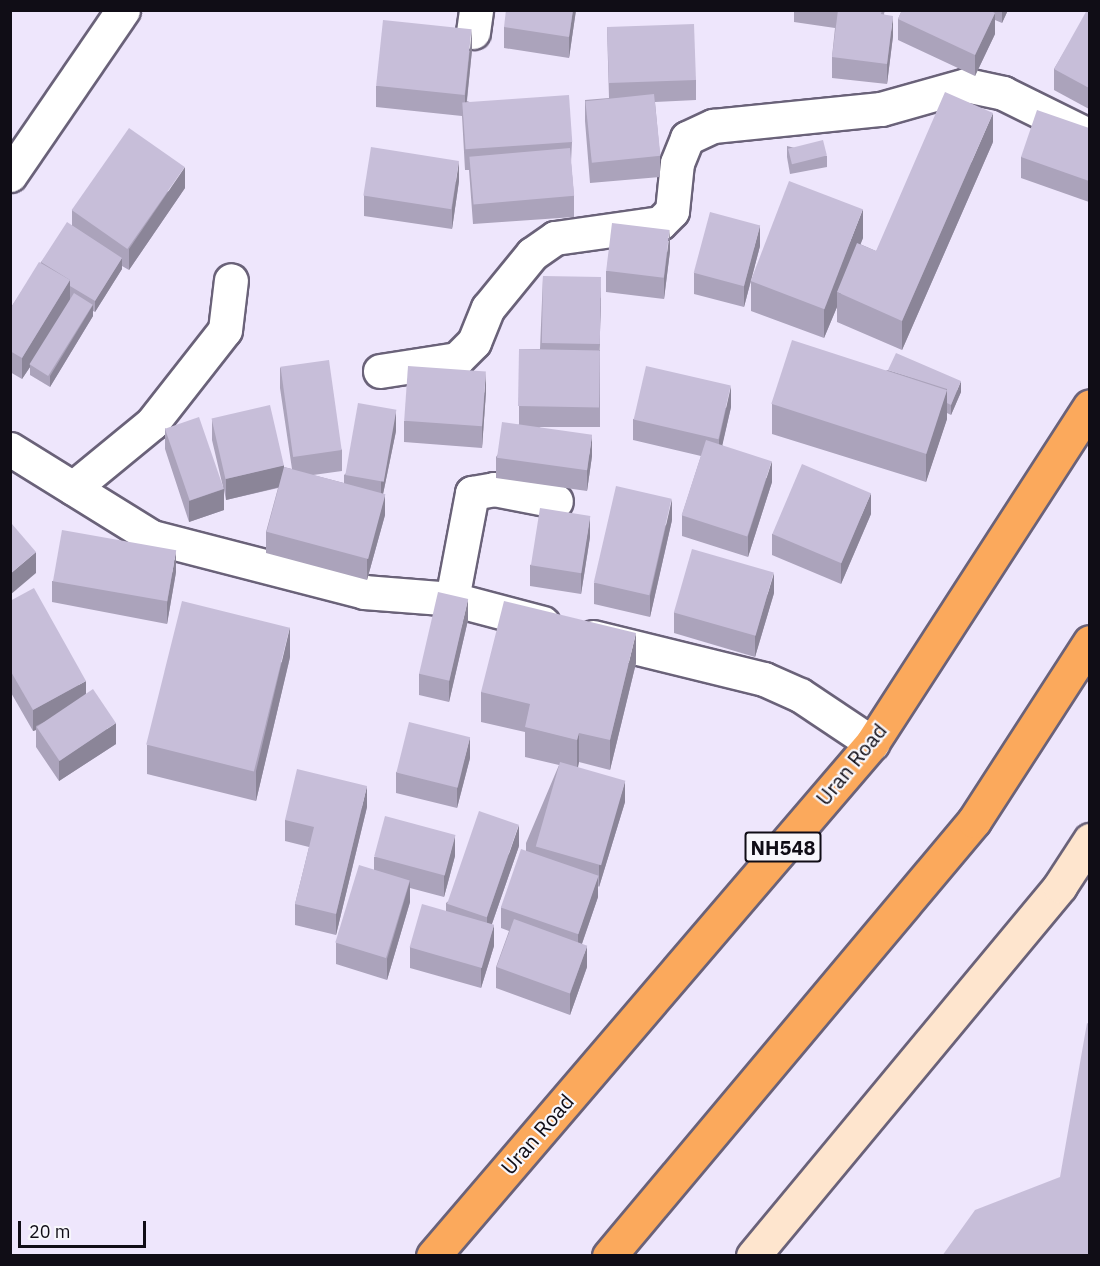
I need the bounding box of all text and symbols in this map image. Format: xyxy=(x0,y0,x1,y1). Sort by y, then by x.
street label: Uran Road xyxy=(810,718,892,810)
road number: NH548 xyxy=(744,830,822,864)
street label: Uran Road xyxy=(495,1089,579,1179)
scale bar xyxy=(21,1209,148,1247)
text: 20 m xyxy=(29,1220,71,1243)

